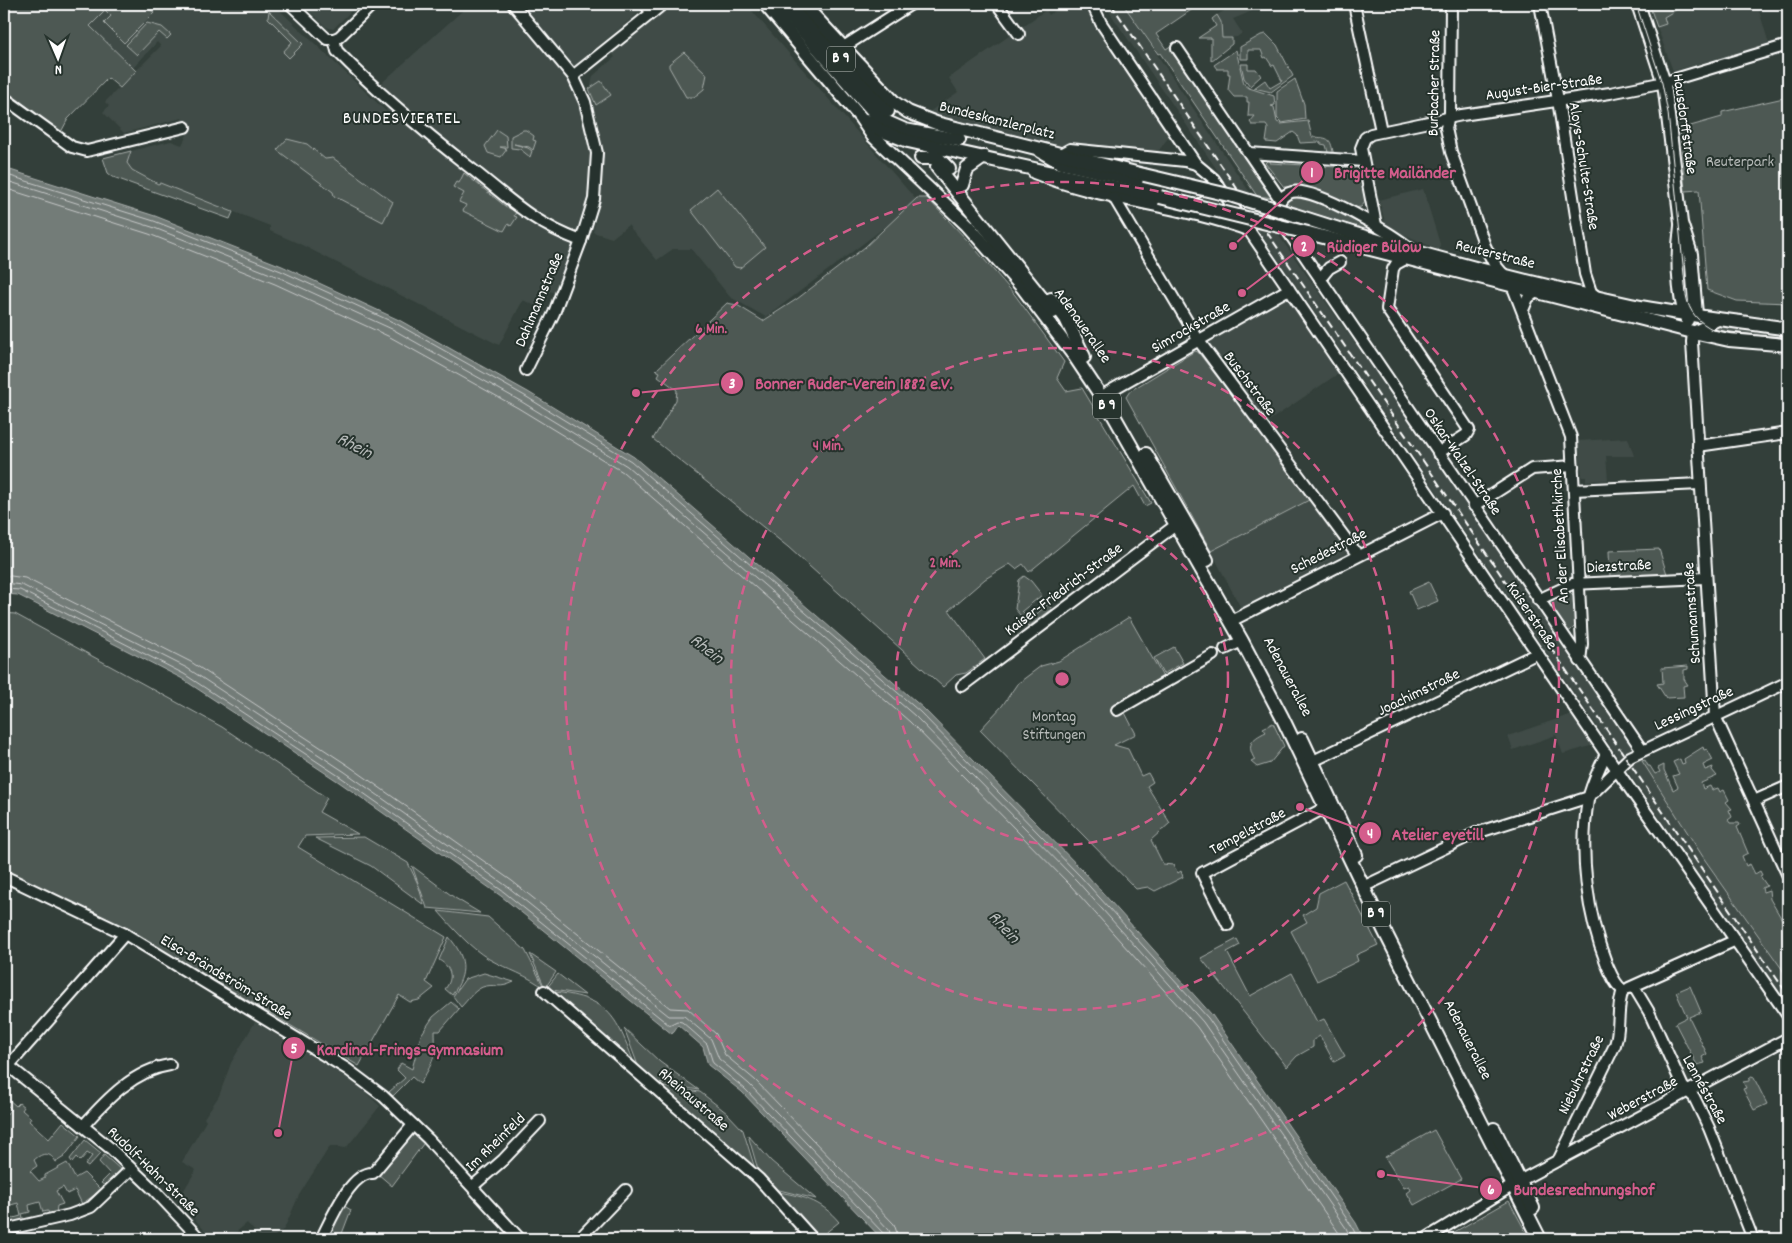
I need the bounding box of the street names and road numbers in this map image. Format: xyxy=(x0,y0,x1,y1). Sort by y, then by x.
street label: Burbacher Straße xyxy=(1423,30,1447,136)
road number: B 9 xyxy=(827,46,855,72)
street label: August-Bier-Straße xyxy=(1484,68,1604,108)
street label: Hausdorffstraße xyxy=(1666,72,1702,176)
street label: Bundeskanzlerplatz xyxy=(937,96,1057,146)
street label: Aloys-Schulte-Straße xyxy=(1562,100,1604,232)
street label: Reuterstraße xyxy=(1453,234,1537,276)
street label: Dahlmannstraße xyxy=(510,249,570,351)
street label: Adenauerallee xyxy=(1048,284,1116,368)
street label: Simrockstraße xyxy=(1147,296,1235,360)
street label: Buschstraße xyxy=(1217,347,1281,421)
road number: B 9 xyxy=(1093,394,1121,418)
street label: Oskar-Walzel-Straße xyxy=(1417,404,1507,520)
street label: An der Elisabethkirche xyxy=(1546,468,1576,604)
street label: Schedestraße xyxy=(1287,523,1371,581)
street label: Kaiser-Friedrich-Straße xyxy=(1000,538,1128,642)
street label: Diezstraße xyxy=(1586,554,1652,580)
street label: Schumannstraße xyxy=(1678,561,1708,665)
street label: Kaiserstraße xyxy=(1500,577,1562,655)
street label: Adenauerallee xyxy=(1256,633,1318,721)
street label: Joachimstraße xyxy=(1374,663,1464,723)
street label: Lessingstraße xyxy=(1651,681,1737,737)
street label: Tempelstraße xyxy=(1206,802,1290,862)
road number: B 9 xyxy=(1362,902,1390,926)
street label: Elsa-Brändström-Straße xyxy=(156,929,296,1027)
street label: Adenauerallee xyxy=(1437,996,1497,1084)
street label: Niebuhrstraße xyxy=(1553,1031,1611,1119)
street label: Lennéstraße xyxy=(1676,1051,1732,1129)
street label: Rheinaustraße xyxy=(652,1063,734,1137)
street label: Weberstraße xyxy=(1604,1071,1682,1127)
street label: Im Rheinfeld xyxy=(461,1108,531,1178)
street label: Rudolf-Hahn-Straße xyxy=(101,1122,205,1222)

